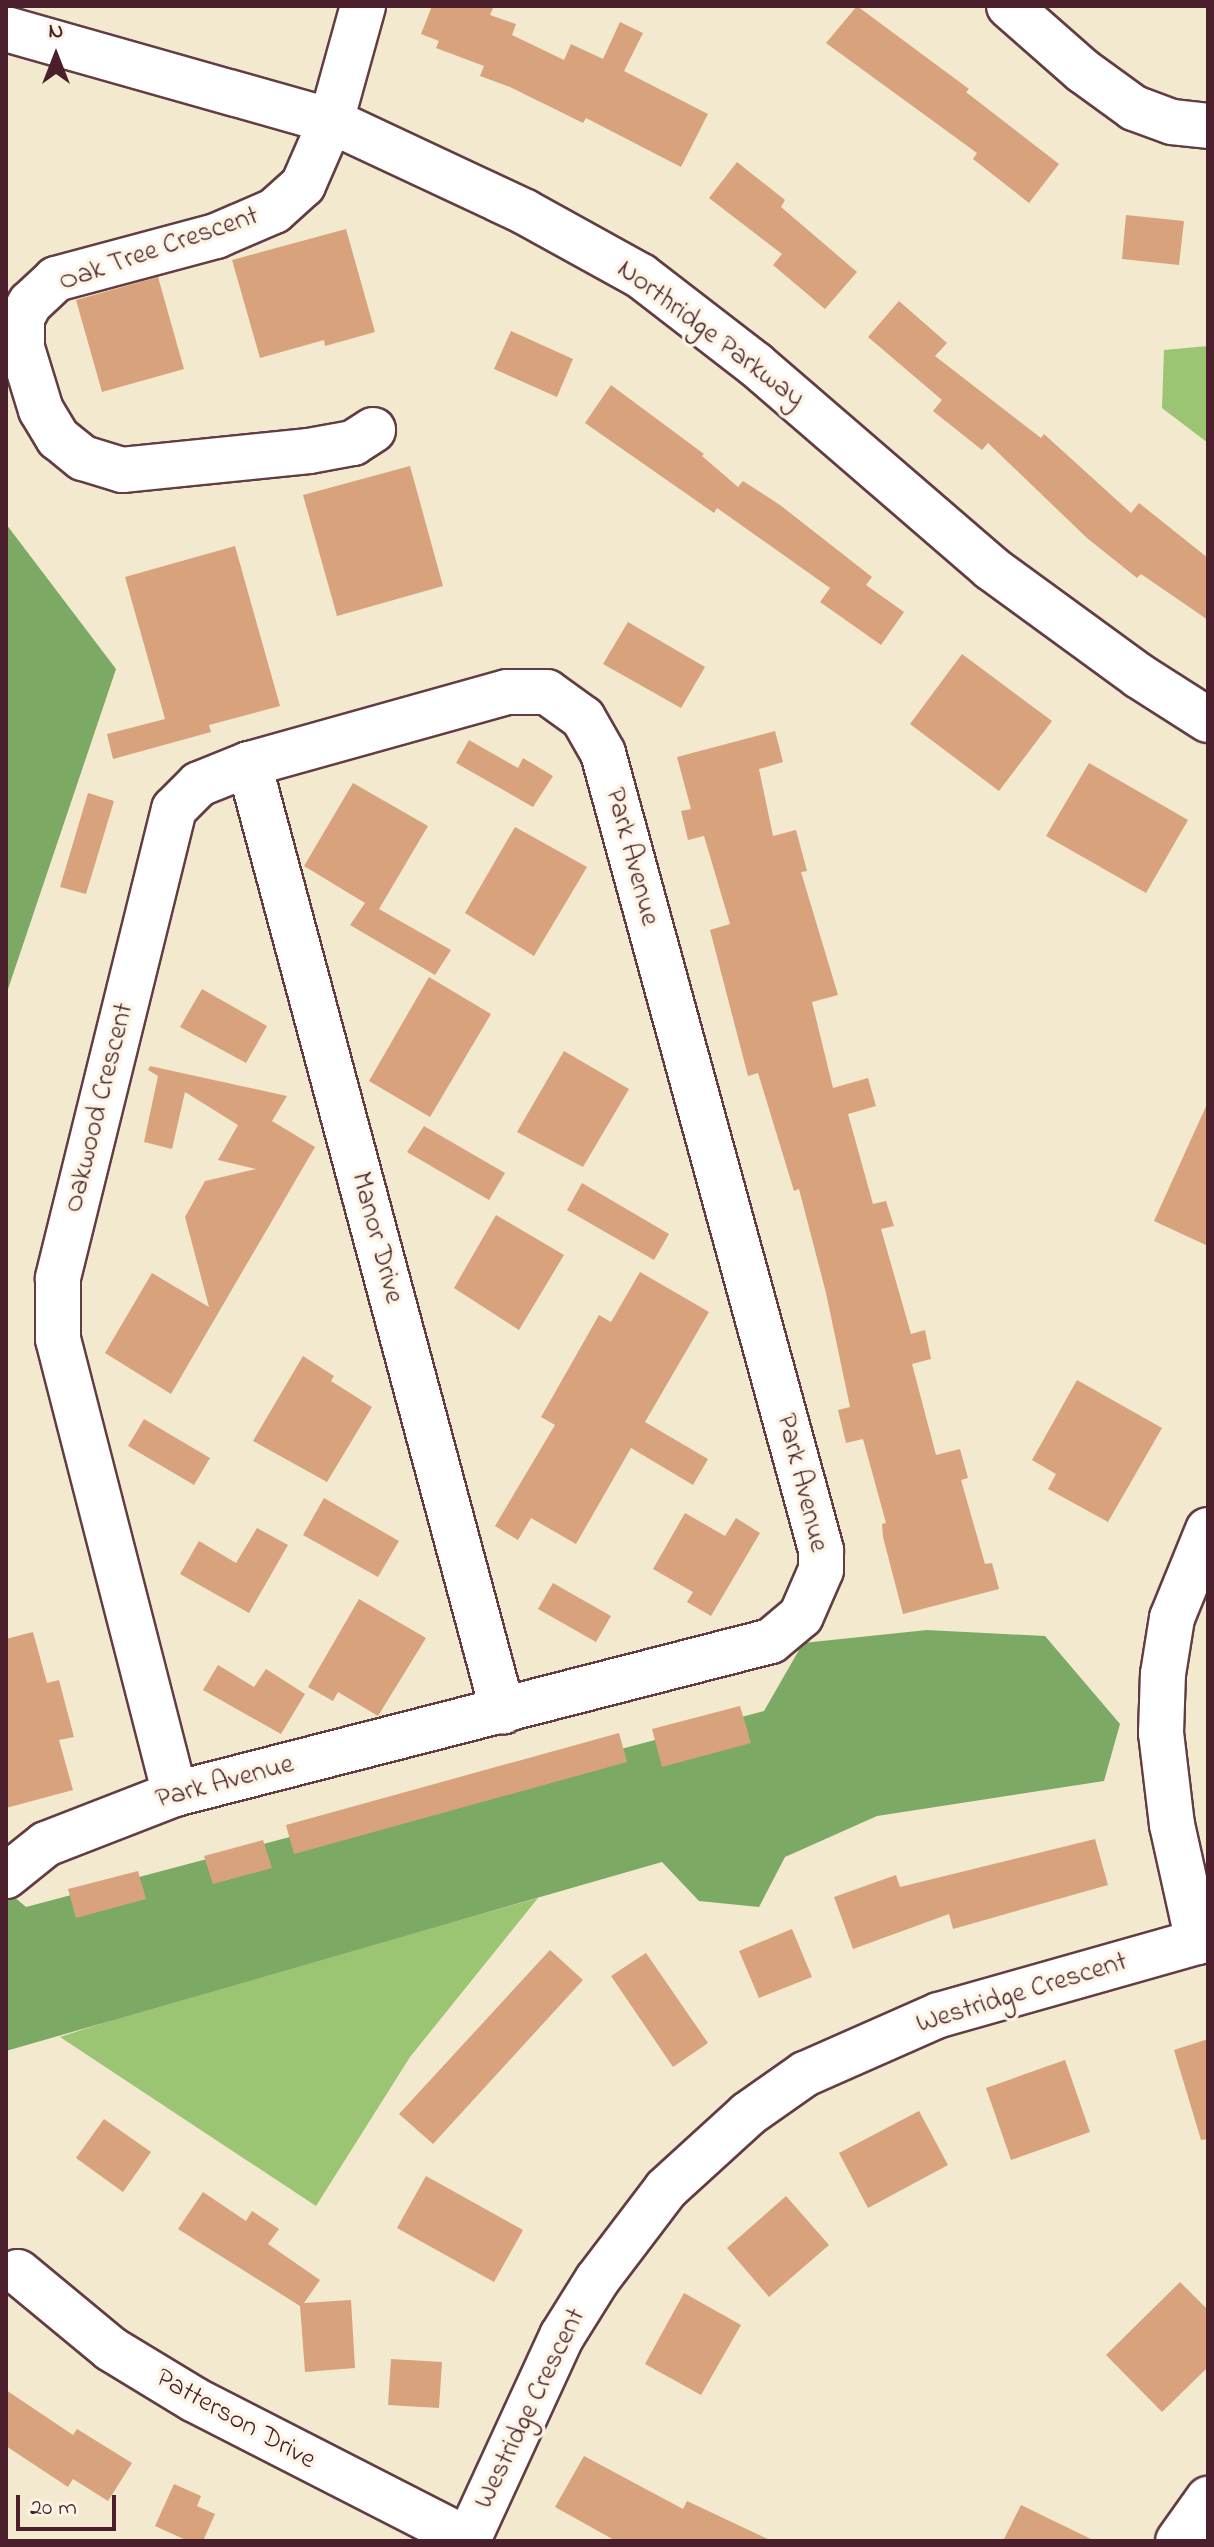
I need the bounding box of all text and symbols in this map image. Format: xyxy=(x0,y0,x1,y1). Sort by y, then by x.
north arrow xyxy=(16,16,96,96)
text: N xyxy=(49,16,63,48)
street label: Oak Tree Crescent xyxy=(55,200,263,300)
street label: Northridge Parkway xyxy=(610,254,810,416)
street label: Park Avenue xyxy=(596,784,666,930)
street label: Oakwood Crescent xyxy=(58,1000,142,1216)
street label: Manor Drive xyxy=(342,1169,410,1307)
street label: Park Avenue xyxy=(768,1410,834,1556)
street label: Park Avenue xyxy=(152,1748,298,1818)
street label: Westridge Crescent xyxy=(913,1946,1131,2042)
street label: Westridge Crescent xyxy=(468,2303,594,2515)
street label: Patterson Drive xyxy=(149,2362,321,2478)
scale bar xyxy=(20,2479,120,2529)
text: 20 m xyxy=(30,2491,77,2526)

